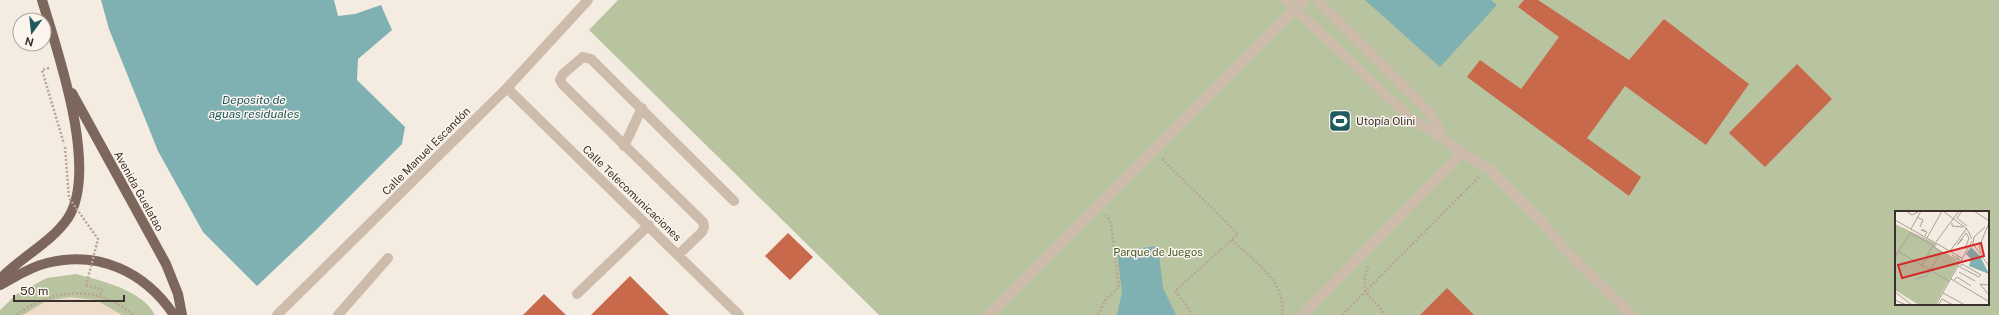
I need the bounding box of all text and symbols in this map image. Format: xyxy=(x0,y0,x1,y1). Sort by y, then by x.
north arrow xyxy=(12,12,52,52)
text: N xyxy=(24,35,35,49)
water label: Deposito de aguas residuales xyxy=(209,93,299,121)
street label: Calle Manuel Escandón xyxy=(380,105,472,197)
sports icon: Utopía Olini xyxy=(1327,108,1353,134)
place label: Utopía Olini xyxy=(1356,115,1415,127)
street label: Calle Telecomunicaciones xyxy=(580,143,684,243)
street label: Avenida Guelatao xyxy=(112,149,166,233)
inset map xyxy=(1895,211,1989,305)
park label: Parque de Juegos xyxy=(1113,246,1203,258)
scale bar xyxy=(14,277,124,303)
text: 50 m xyxy=(20,284,48,298)

